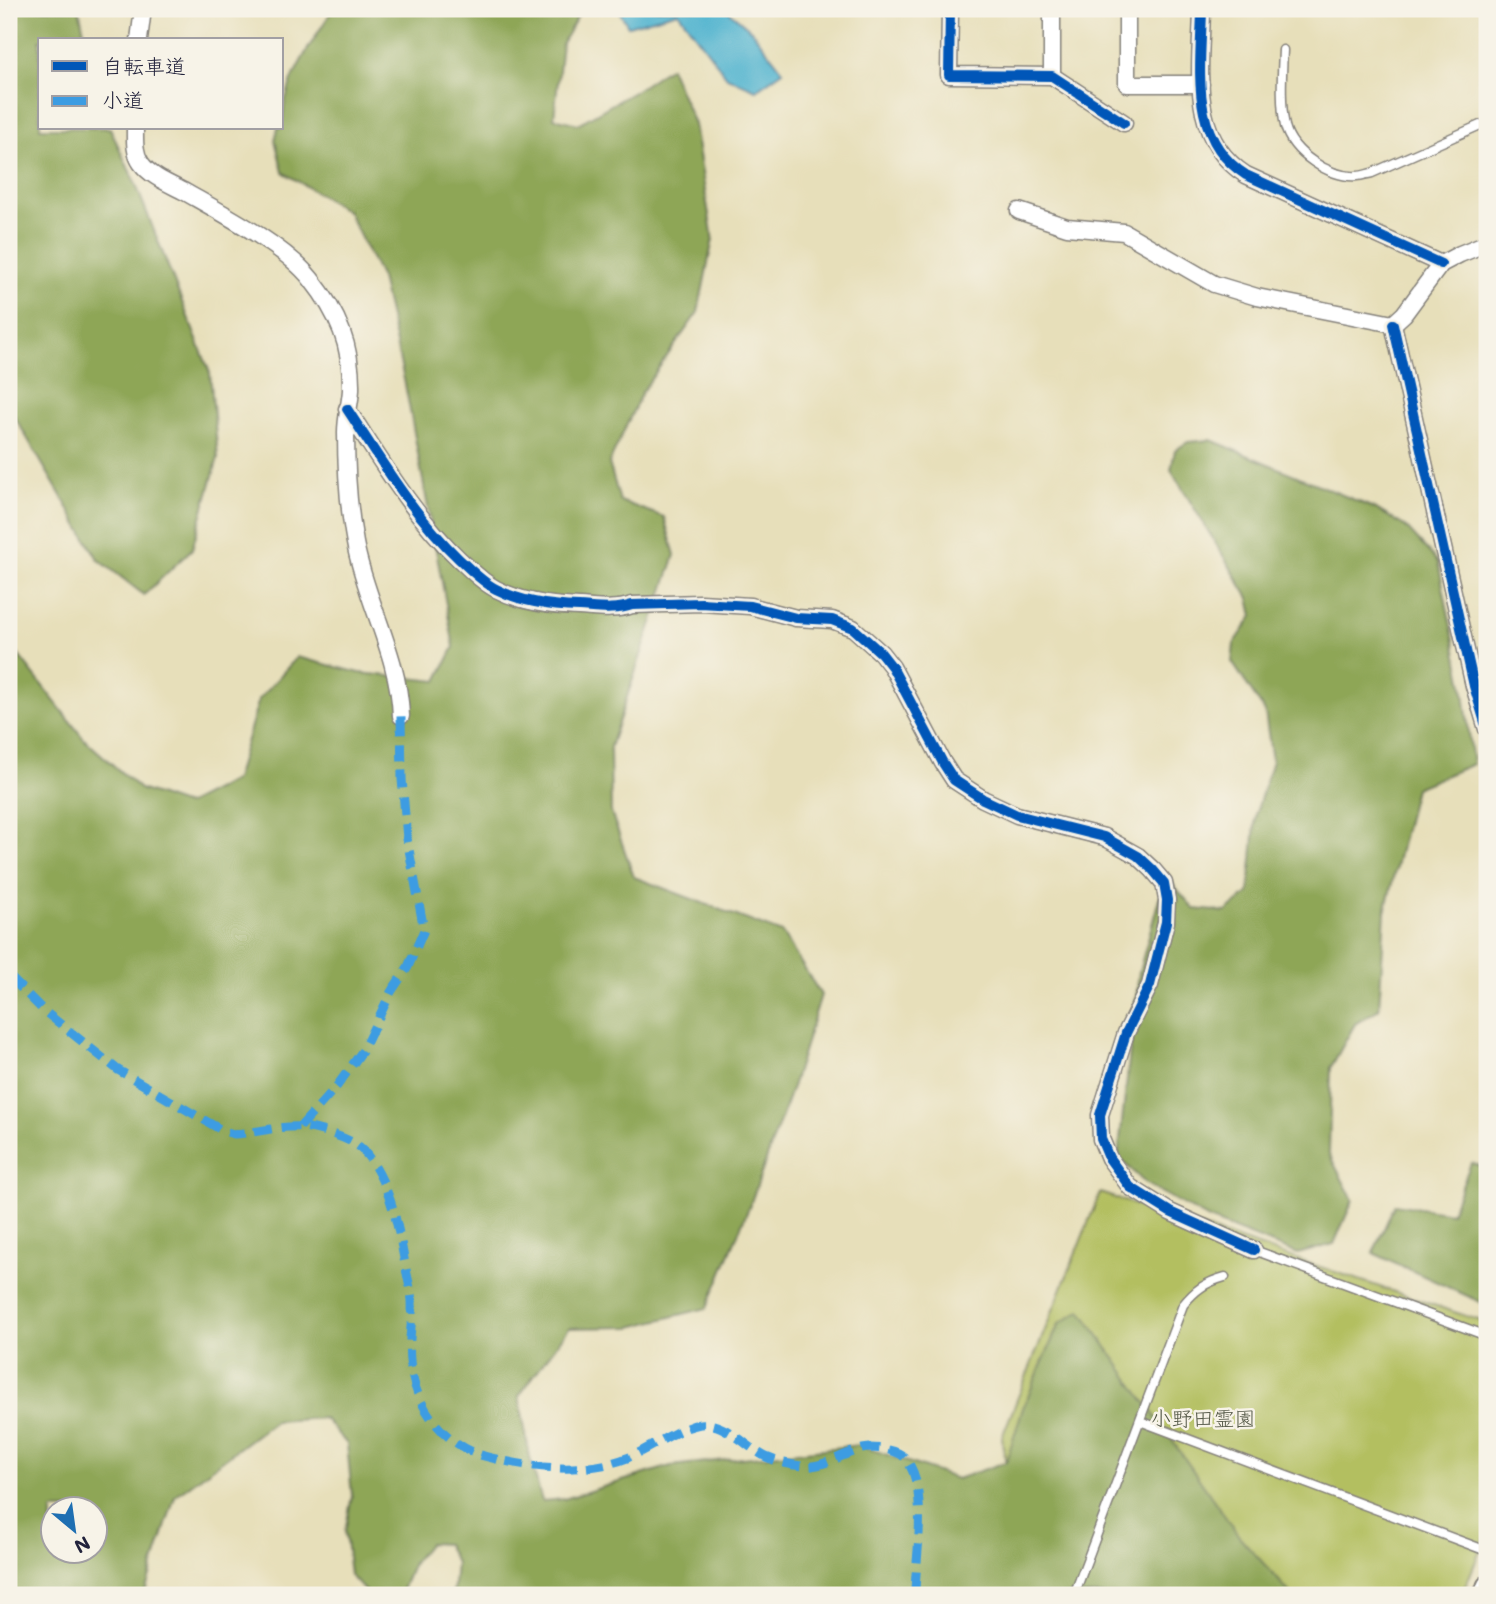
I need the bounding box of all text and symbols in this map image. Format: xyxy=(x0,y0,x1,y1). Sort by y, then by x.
legend xyxy=(38,38,284,130)
text: 自転車道 xyxy=(102,52,186,79)
text: 小道 xyxy=(102,86,144,113)
park label: 小野田霊園 xyxy=(1151,1404,1256,1431)
north arrow xyxy=(38,1496,108,1566)
text: N xyxy=(70,1531,95,1560)

